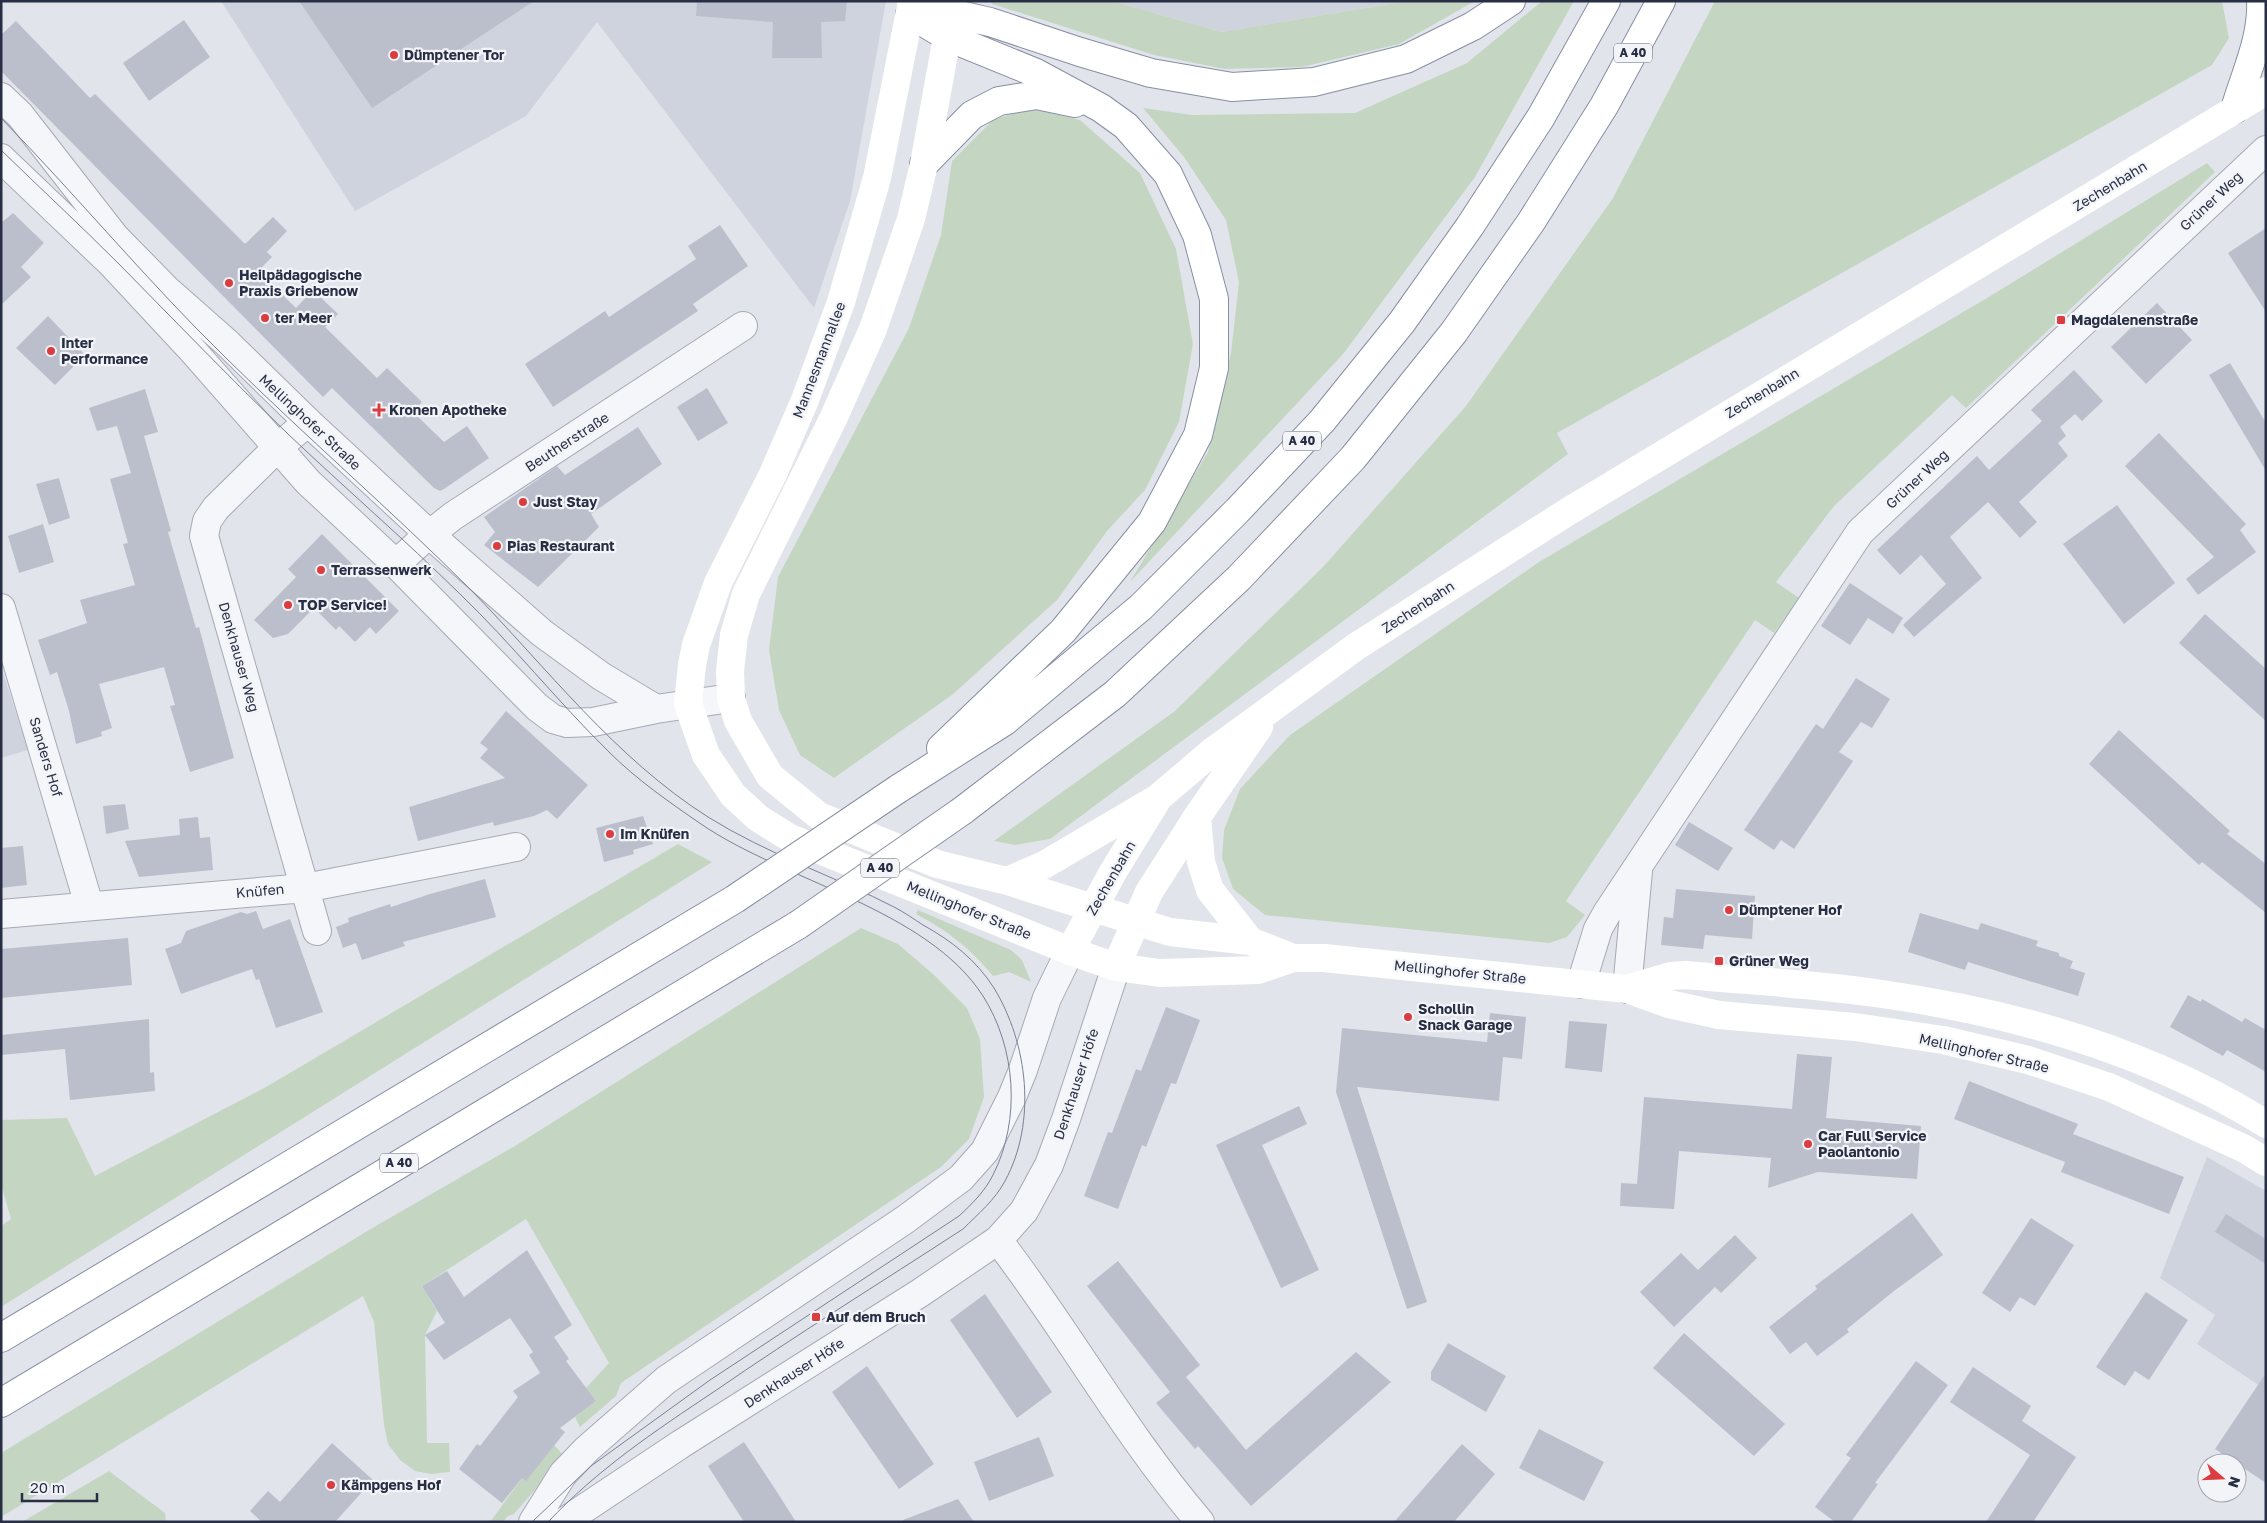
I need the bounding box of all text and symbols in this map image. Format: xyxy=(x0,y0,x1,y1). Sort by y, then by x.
road number: A 40 xyxy=(1614,44,1652,62)
place label: Dümptener Tor xyxy=(404,46,505,63)
marker: Dümptener Tor xyxy=(388,49,400,61)
street label: Zechenbahn xyxy=(2070,157,2150,214)
street label: Grüner Weg xyxy=(2176,167,2245,234)
place label: Heilpädagogische Praxis Griebenow xyxy=(239,266,362,299)
marker: Heilpädagogische Praxis Griebenow xyxy=(223,277,235,289)
street label: Mannesmannallee xyxy=(789,299,849,420)
place label: ter Meer xyxy=(275,309,333,326)
place label: Magdalenenstraße xyxy=(2071,311,2198,328)
marker: ter Meer xyxy=(259,312,271,324)
marker: Magdalenenstraße xyxy=(2055,314,2067,326)
place label: Inter Performance xyxy=(61,334,148,367)
marker: Inter Performance xyxy=(45,345,57,357)
street label: Zechenbahn xyxy=(1722,364,1802,421)
street label: Mellinghofer Straße xyxy=(256,370,365,473)
place label: Kronen Apotheke xyxy=(389,401,507,418)
marker: Kronen Apotheke xyxy=(373,404,385,416)
street label: Beutherstraße xyxy=(522,408,612,475)
road number: A 40 xyxy=(1283,432,1321,451)
street label: Grüner Weg xyxy=(1882,445,1951,512)
place label: Just Stay xyxy=(533,493,598,510)
marker: Just Stay xyxy=(517,496,529,508)
place label: Pias Restaurant xyxy=(507,537,615,554)
marker: Pias Restaurant xyxy=(491,540,503,552)
place label: Terrassenwerk xyxy=(331,561,432,578)
marker: Terrassenwerk xyxy=(315,564,327,576)
street label: Zechenbahn xyxy=(1378,577,1457,636)
place label: TOP Service! xyxy=(298,596,387,613)
marker: TOP Service! xyxy=(282,599,294,611)
street label: Denkhauser Weg xyxy=(216,600,263,714)
street label: Sanders Hof xyxy=(26,715,67,799)
place label: Im Knüfen xyxy=(620,825,689,842)
marker: Im Knüfen xyxy=(604,828,616,840)
street label: Zechenbahn xyxy=(1082,838,1139,918)
road number: A 40 xyxy=(861,858,899,878)
street label: Mellinghofer Straße xyxy=(904,877,1034,942)
street label: Knüfen xyxy=(235,880,285,901)
place label: Dümptener Hof xyxy=(1739,901,1843,918)
marker: Dümptener Hof xyxy=(1723,904,1735,916)
place label: Grüner Weg xyxy=(1729,952,1809,969)
marker: Grüner Weg xyxy=(1713,955,1725,967)
street label: Mellinghofer Straße xyxy=(1393,956,1527,987)
place label: Schollin Snack Garage xyxy=(1418,1000,1512,1033)
marker: Schollin Snack Garage xyxy=(1402,1011,1414,1023)
street label: Denkhauser Höfe xyxy=(1050,1026,1102,1142)
street label: Mellinghofer Straße xyxy=(1918,1029,2051,1076)
place label: Car Full Service Paolantonio xyxy=(1818,1127,1927,1160)
marker: Car Full Service Paolantonio xyxy=(1802,1138,1814,1150)
road number: A 40 xyxy=(380,1154,418,1172)
place label: Auf dem Bruch xyxy=(826,1308,925,1325)
marker: Auf dem Bruch xyxy=(810,1311,822,1323)
street label: Denkhauser Höfe xyxy=(740,1334,847,1411)
north arrow xyxy=(2197,1453,2247,1503)
scale bar xyxy=(22,1470,98,1502)
text: N xyxy=(2225,1475,2245,1490)
place label: Kämpgens Hof xyxy=(341,1476,442,1493)
text: 20 m xyxy=(30,1478,65,1496)
marker: Kämpgens Hof xyxy=(325,1479,337,1491)

